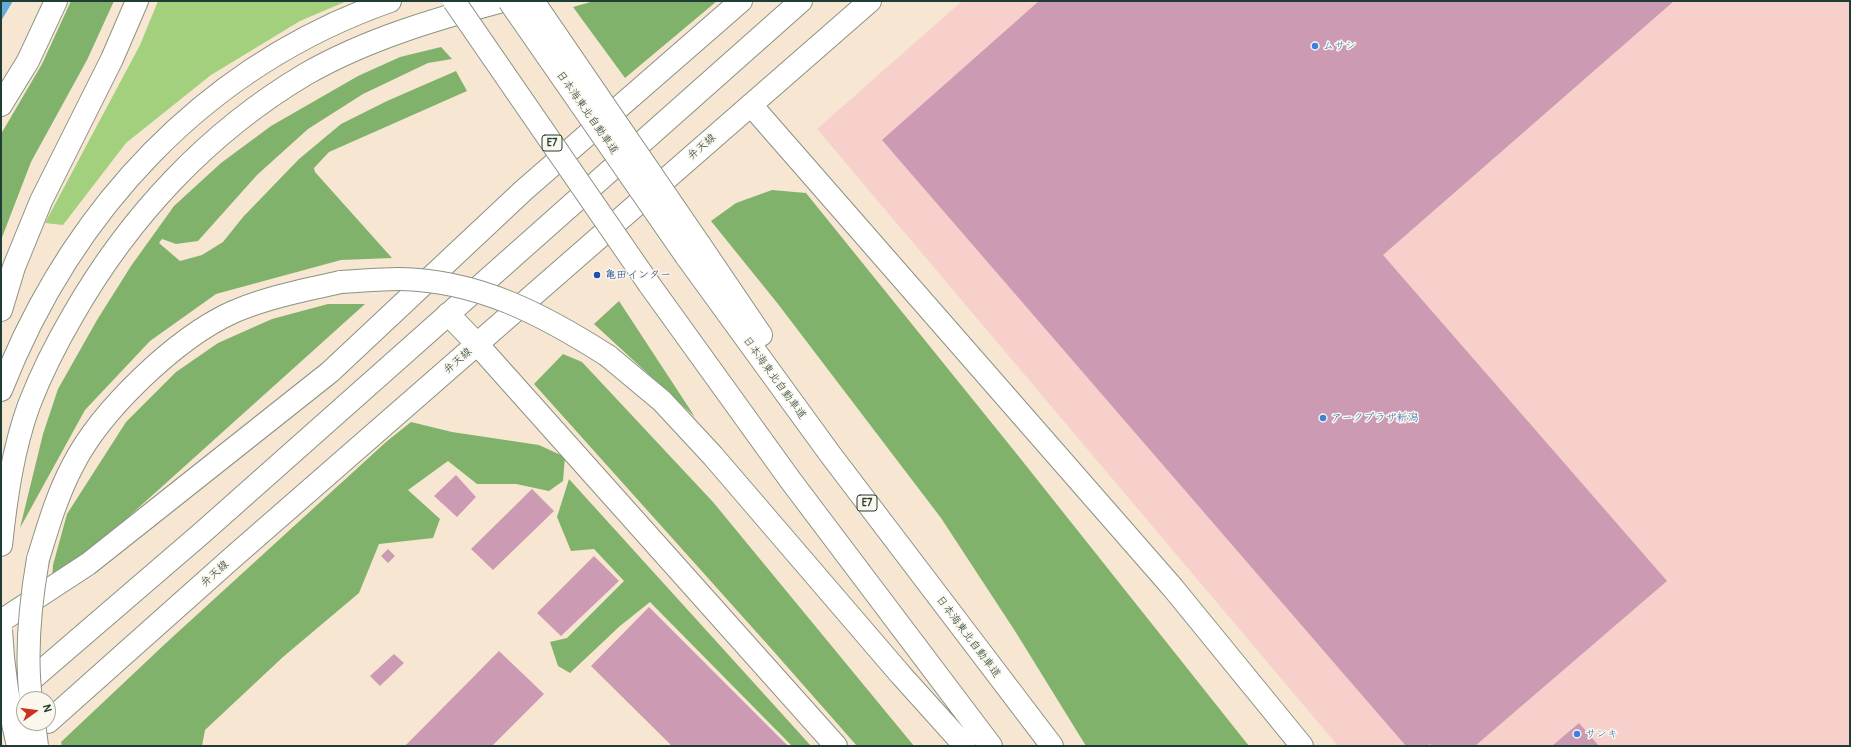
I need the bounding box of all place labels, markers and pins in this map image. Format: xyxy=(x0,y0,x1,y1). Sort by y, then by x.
place label: ムサシ xyxy=(1323,39,1356,53)
marker: ムサシ xyxy=(1310,41,1320,51)
place label: 亀田インター xyxy=(605,268,671,282)
marker: 亀田インター xyxy=(592,270,602,280)
place label: アークプラザ新潟 xyxy=(1331,411,1419,425)
marker: アークプラザ新潟 xyxy=(1318,413,1328,423)
place label: サンキ xyxy=(1585,727,1618,741)
marker: サンキ xyxy=(1572,729,1582,739)

